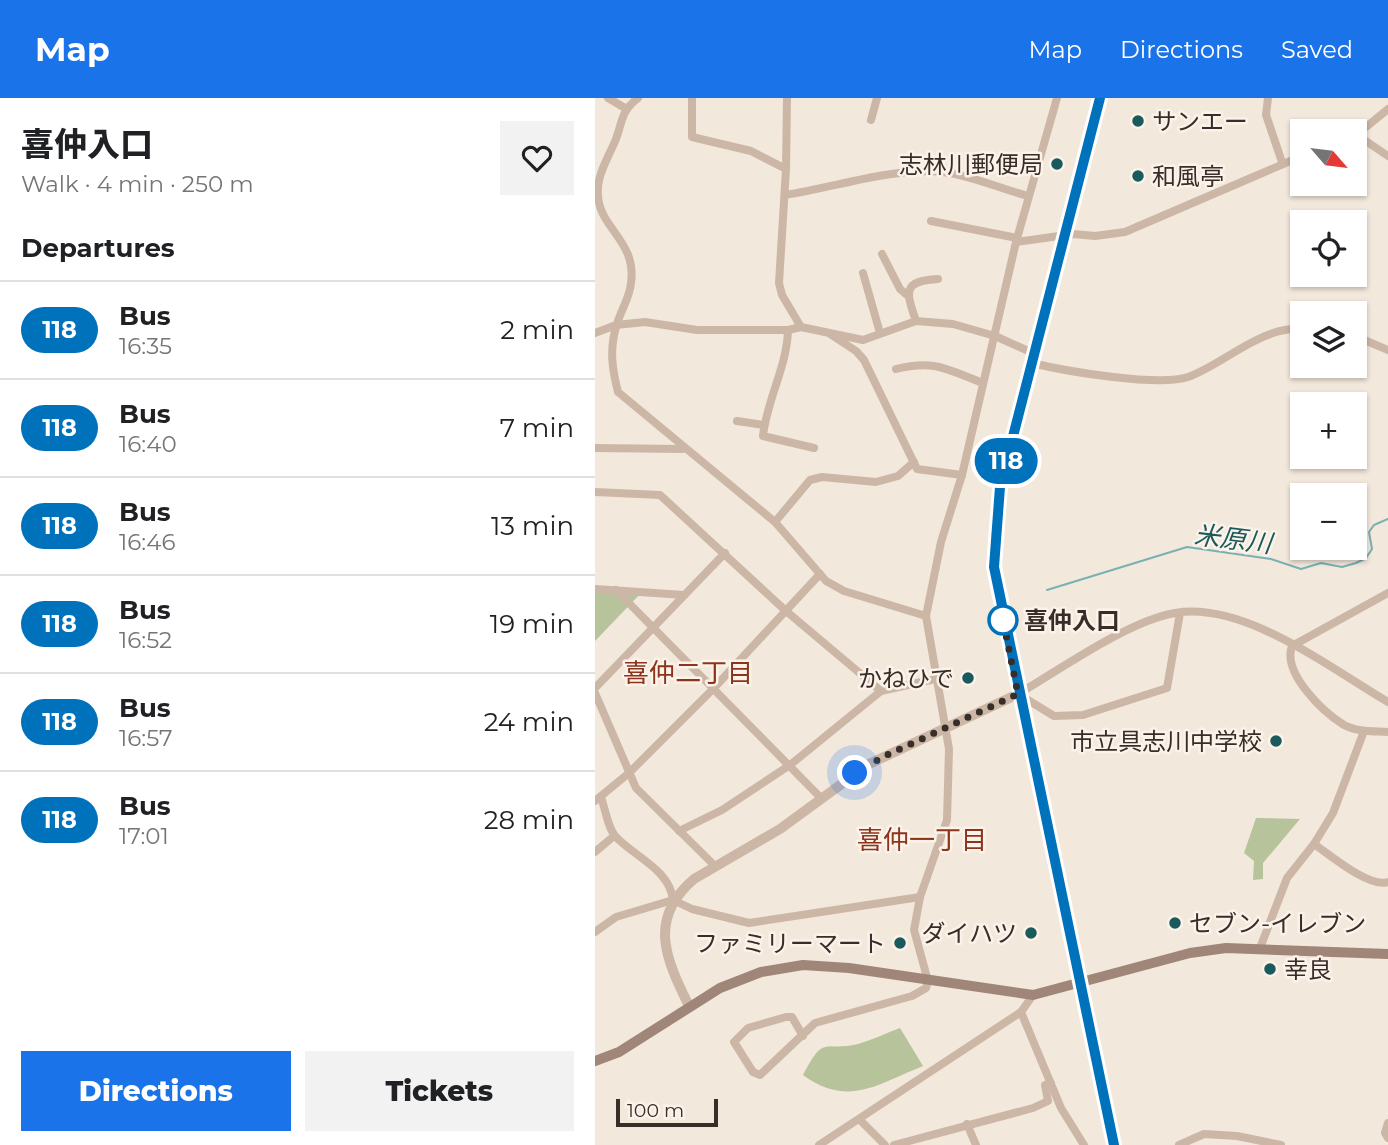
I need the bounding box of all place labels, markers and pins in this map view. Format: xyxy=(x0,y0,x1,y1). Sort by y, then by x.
place label: サンエー xyxy=(1152,107,1248,136)
marker: サンエー xyxy=(1130,113,1146,129)
place label: 志林川郵便局 xyxy=(899,150,1043,179)
marker: 志林川郵便局 xyxy=(1049,156,1065,172)
place label: 和風亭 xyxy=(1152,162,1224,191)
marker: 和風亭 xyxy=(1130,168,1146,184)
marker: 喜仲入口 xyxy=(988,605,1018,635)
place label: 喜仲入口 xyxy=(1024,606,1120,635)
place label: かねひで xyxy=(858,664,954,693)
marker: かねひで xyxy=(960,670,976,686)
place label: 市立具志川中学校 xyxy=(1070,727,1262,756)
marker: 市立具志川中学校 xyxy=(1268,733,1284,749)
place label: セブン-イレブン xyxy=(1189,909,1366,938)
marker: セブン-イレブン xyxy=(1167,915,1183,931)
place label: ダイハツ xyxy=(921,919,1017,948)
marker: ダイハツ xyxy=(1023,925,1039,941)
place label: ファミリーマート xyxy=(694,929,886,958)
marker: ファミリーマート xyxy=(892,935,908,951)
place label: 幸良 xyxy=(1284,955,1332,984)
marker: 幸良 xyxy=(1262,961,1278,977)

